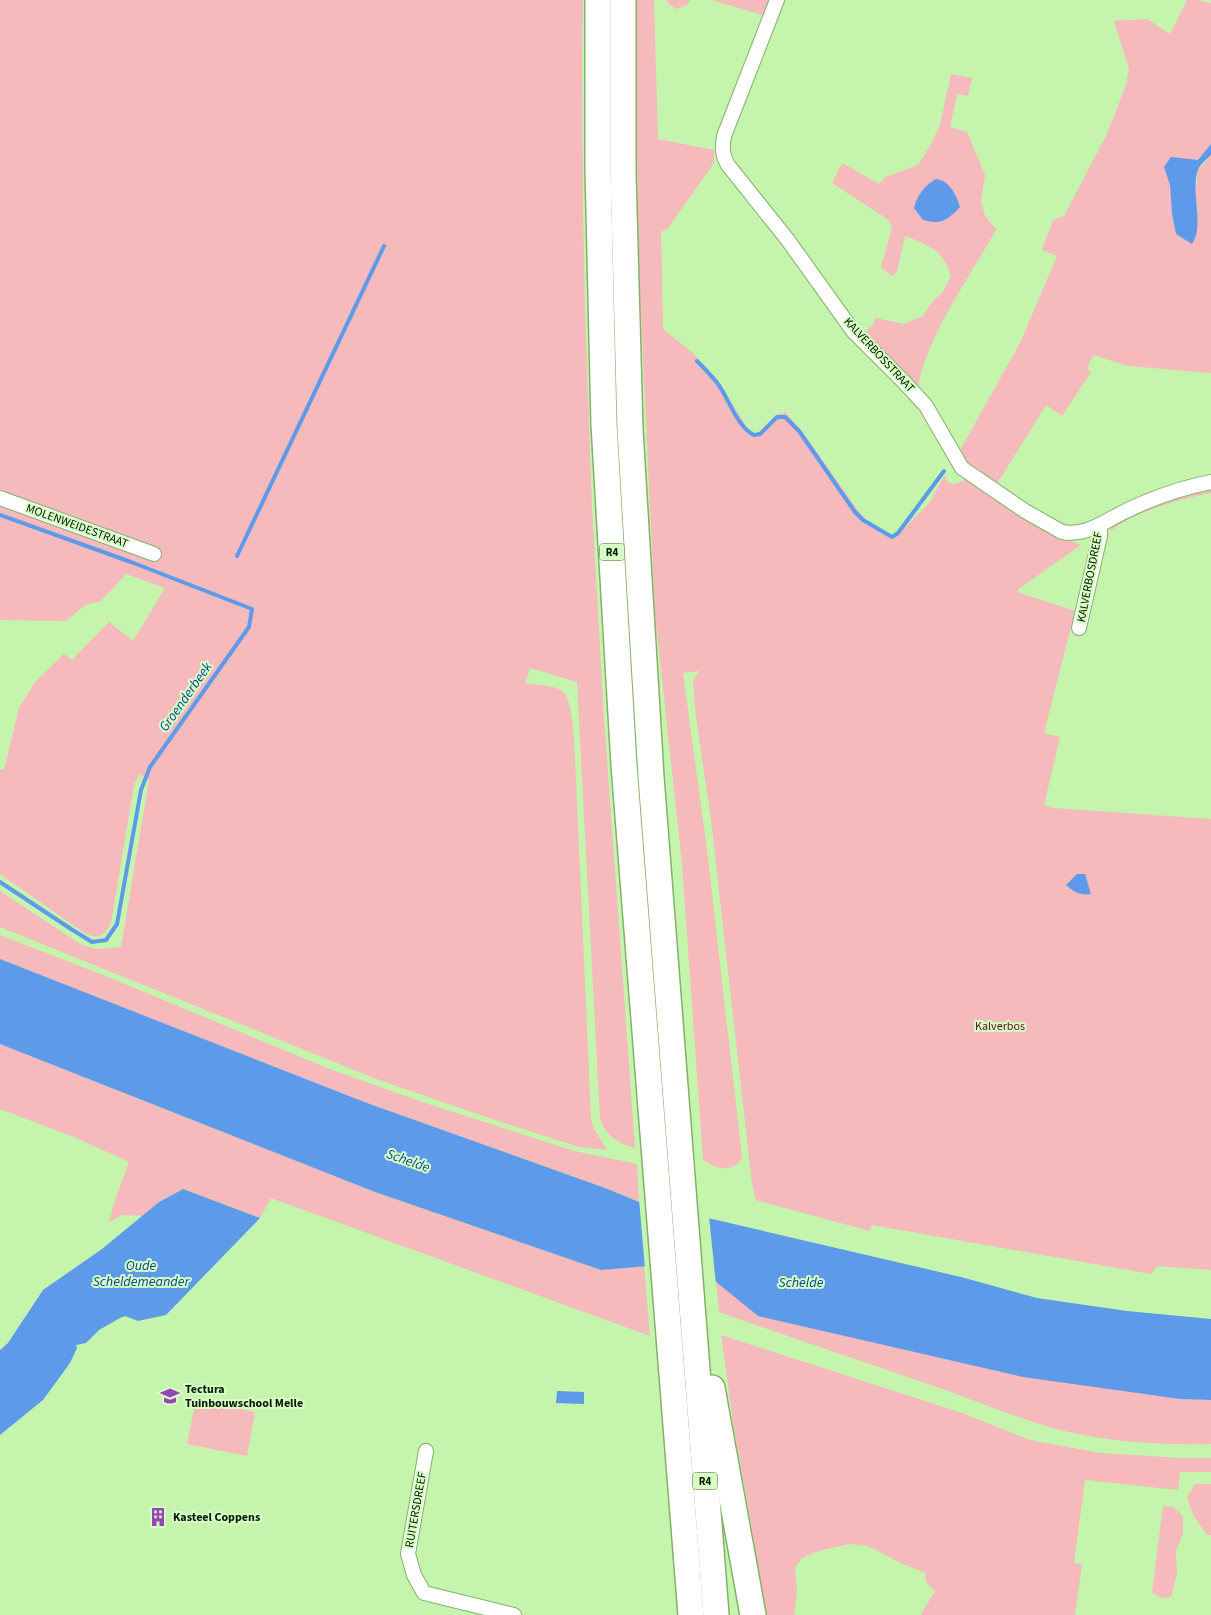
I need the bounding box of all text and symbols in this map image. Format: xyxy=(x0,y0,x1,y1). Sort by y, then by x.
street label: KALVERBOSSTRAAT xyxy=(840,314,919,397)
street label: MOLENWEIDESTRAAT xyxy=(24,500,131,553)
street label: KALVERBOSDREEF xyxy=(1073,530,1107,624)
road number: R4 xyxy=(600,544,624,560)
water label: Groenderbeek xyxy=(155,658,218,736)
park label: Kalverbos xyxy=(975,1018,1025,1035)
water label: Schelde xyxy=(384,1144,433,1178)
water label: Oude Scheldemeander xyxy=(93,1256,191,1292)
water label: Schelde xyxy=(779,1273,824,1293)
place label: Tectura Tuinbouwschool Melle xyxy=(185,1381,303,1412)
school or university icon: Tectura Tuinbouwschool Melle xyxy=(159,1385,181,1407)
street label: RUITERSDREEF xyxy=(401,1471,431,1549)
road number: R4 xyxy=(692,1472,718,1490)
building icon: Kasteel Coppens xyxy=(147,1506,169,1528)
place label: Kasteel Coppens xyxy=(173,1509,260,1526)

